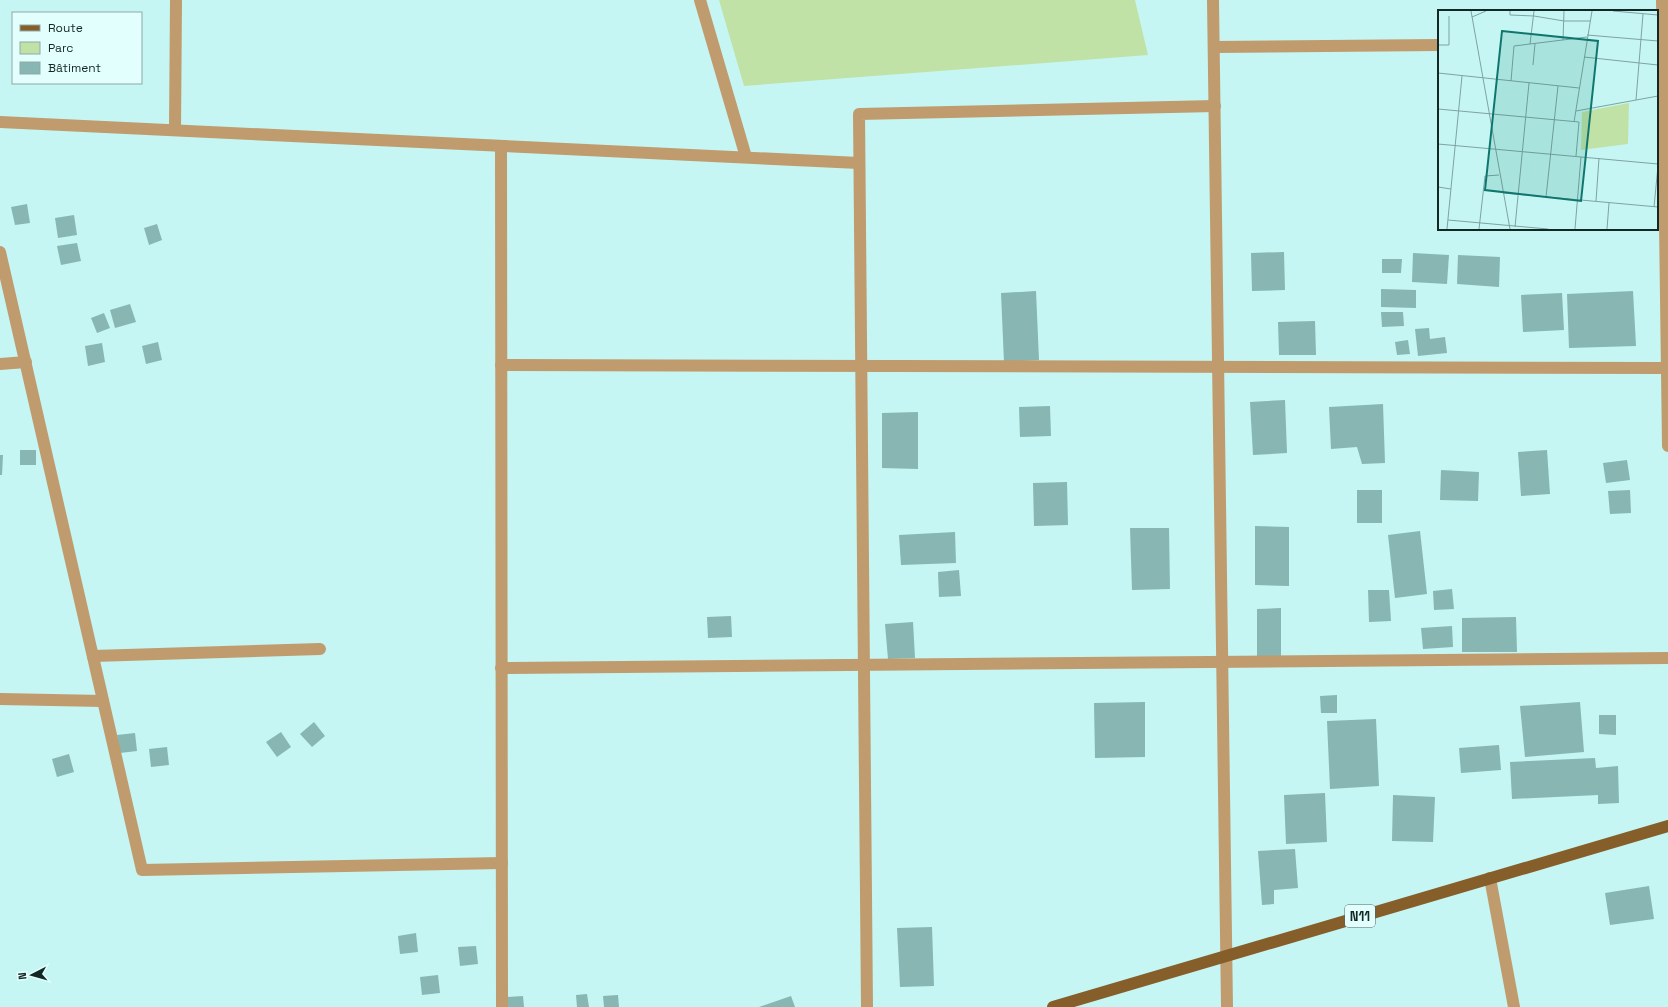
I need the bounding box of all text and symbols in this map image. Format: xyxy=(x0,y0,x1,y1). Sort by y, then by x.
inset map xyxy=(1438,10,1658,230)
legend xyxy=(12,12,142,84)
text: Route xyxy=(48,20,83,36)
text: Parc xyxy=(48,40,73,56)
text: Bâtiment xyxy=(48,60,101,76)
road number: N11 xyxy=(1345,905,1375,927)
north arrow xyxy=(12,955,52,995)
text: N xyxy=(15,972,29,980)

